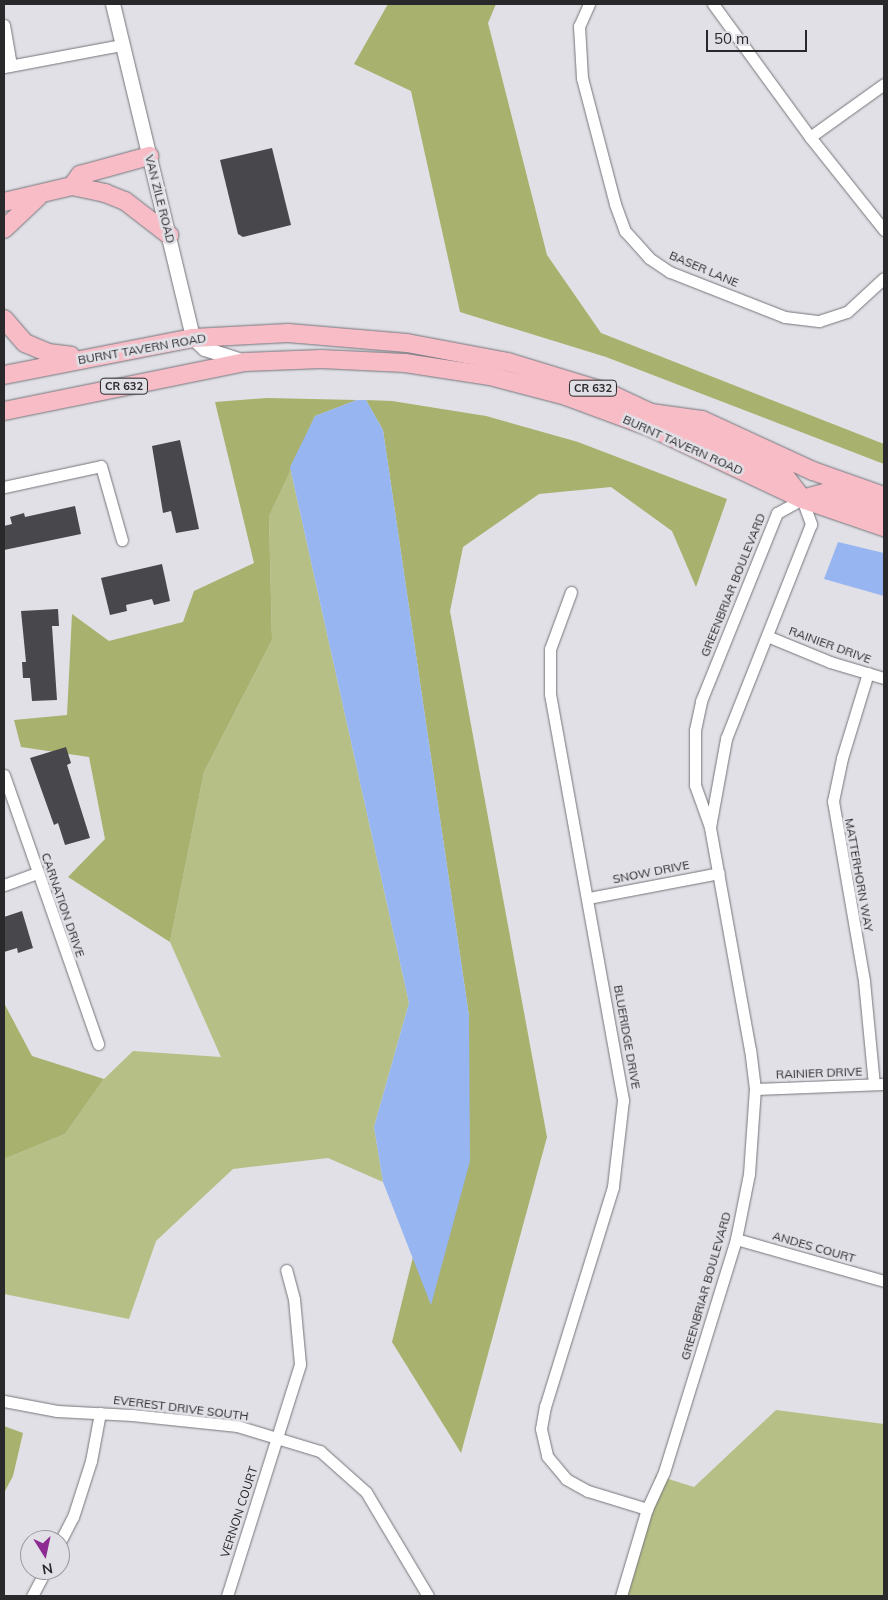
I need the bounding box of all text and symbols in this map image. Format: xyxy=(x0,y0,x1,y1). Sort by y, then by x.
scale bar xyxy=(708,20,809,52)
text: 50 m xyxy=(714,29,749,48)
street label: VAN ZILE ROAD xyxy=(142,153,178,245)
street label: BASER LANE xyxy=(667,248,741,290)
street label: BURNT TAVERN ROAD xyxy=(77,331,207,367)
road number: CR 632 xyxy=(99,378,149,394)
road number: CR 632 xyxy=(568,379,618,396)
street label: BURNT TAVERN ROAD xyxy=(621,412,745,478)
street label: GREENBRIAR BOULEVARD xyxy=(698,511,768,659)
street label: RAINIER DRIVE xyxy=(787,623,873,667)
street label: MATTERHORN WAY xyxy=(842,817,876,933)
street label: CARNATION DRIVE xyxy=(38,851,88,959)
street label: SNOW DRIVE xyxy=(611,858,691,886)
street label: BLUERIDGE DRIVE xyxy=(611,984,643,1090)
street label: RAINIER DRIVE xyxy=(776,1064,862,1082)
street label: GREENBRIAR BOULEVARD xyxy=(678,1210,734,1362)
street label: ANDES COURT xyxy=(771,1228,857,1266)
street label: EVEREST DRIVE SOUTH xyxy=(113,1393,249,1423)
street label: VERNON COURT xyxy=(217,1464,261,1560)
north arrow xyxy=(20,1530,70,1580)
text: N xyxy=(41,1559,54,1579)

